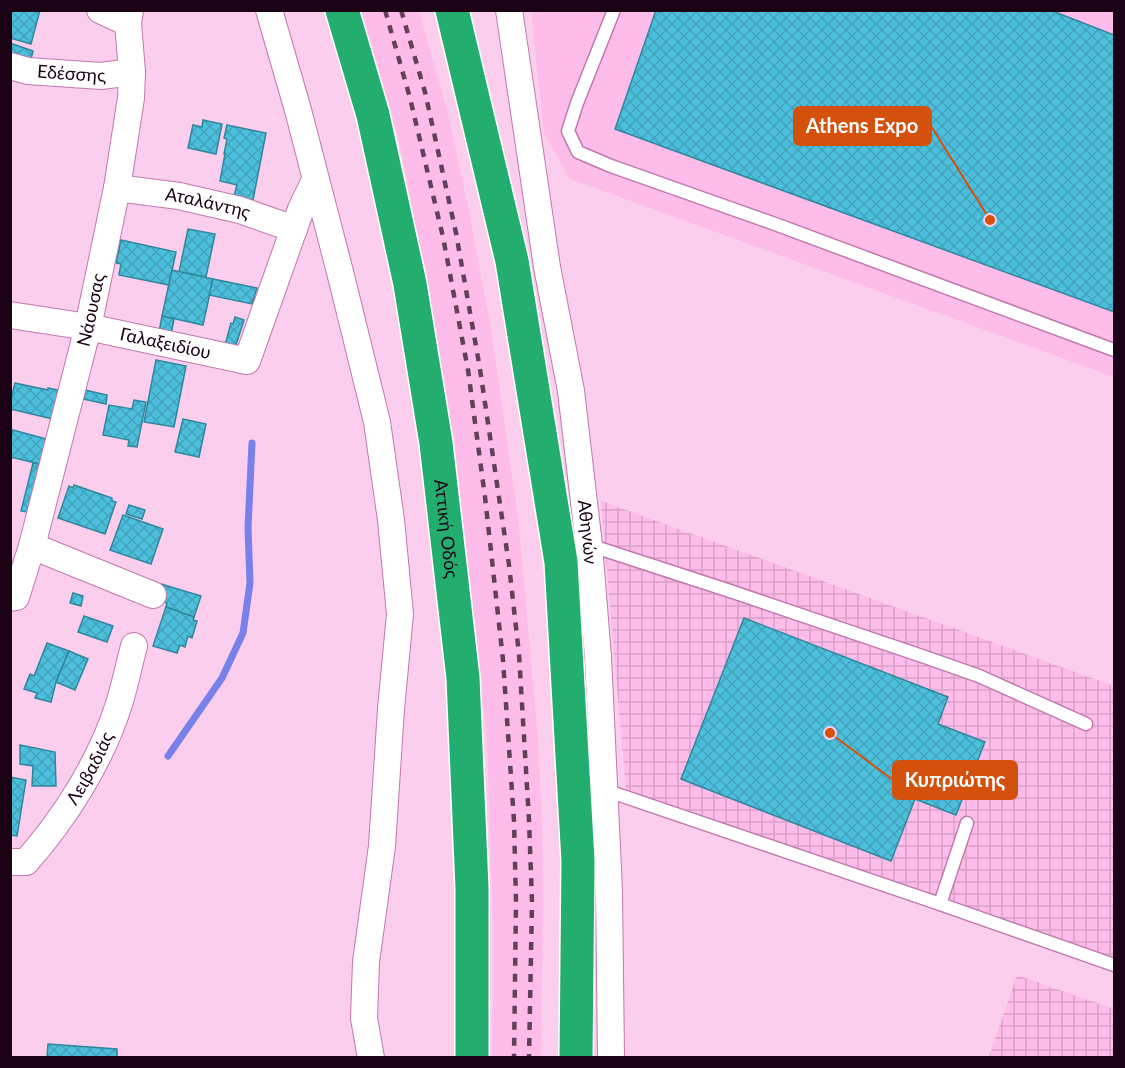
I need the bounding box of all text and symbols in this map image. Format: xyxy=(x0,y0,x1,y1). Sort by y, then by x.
street label: Εδέσσης xyxy=(36,60,107,86)
callout: Athens Expo xyxy=(794,107,931,145)
text: Athens Expo xyxy=(805,113,918,137)
street label: Αταλάντης xyxy=(164,182,254,223)
street label: Νάουσας xyxy=(72,271,109,348)
street label: Γαλαξειδίου xyxy=(118,322,213,363)
street label: Αττική Οδός xyxy=(430,478,464,580)
street label: Αθηνών xyxy=(574,498,603,565)
street label: Λειβαδιάς xyxy=(61,728,118,808)
callout: Κυπριώτης xyxy=(893,761,1017,799)
text: Κυπριώτης xyxy=(905,767,1006,791)

